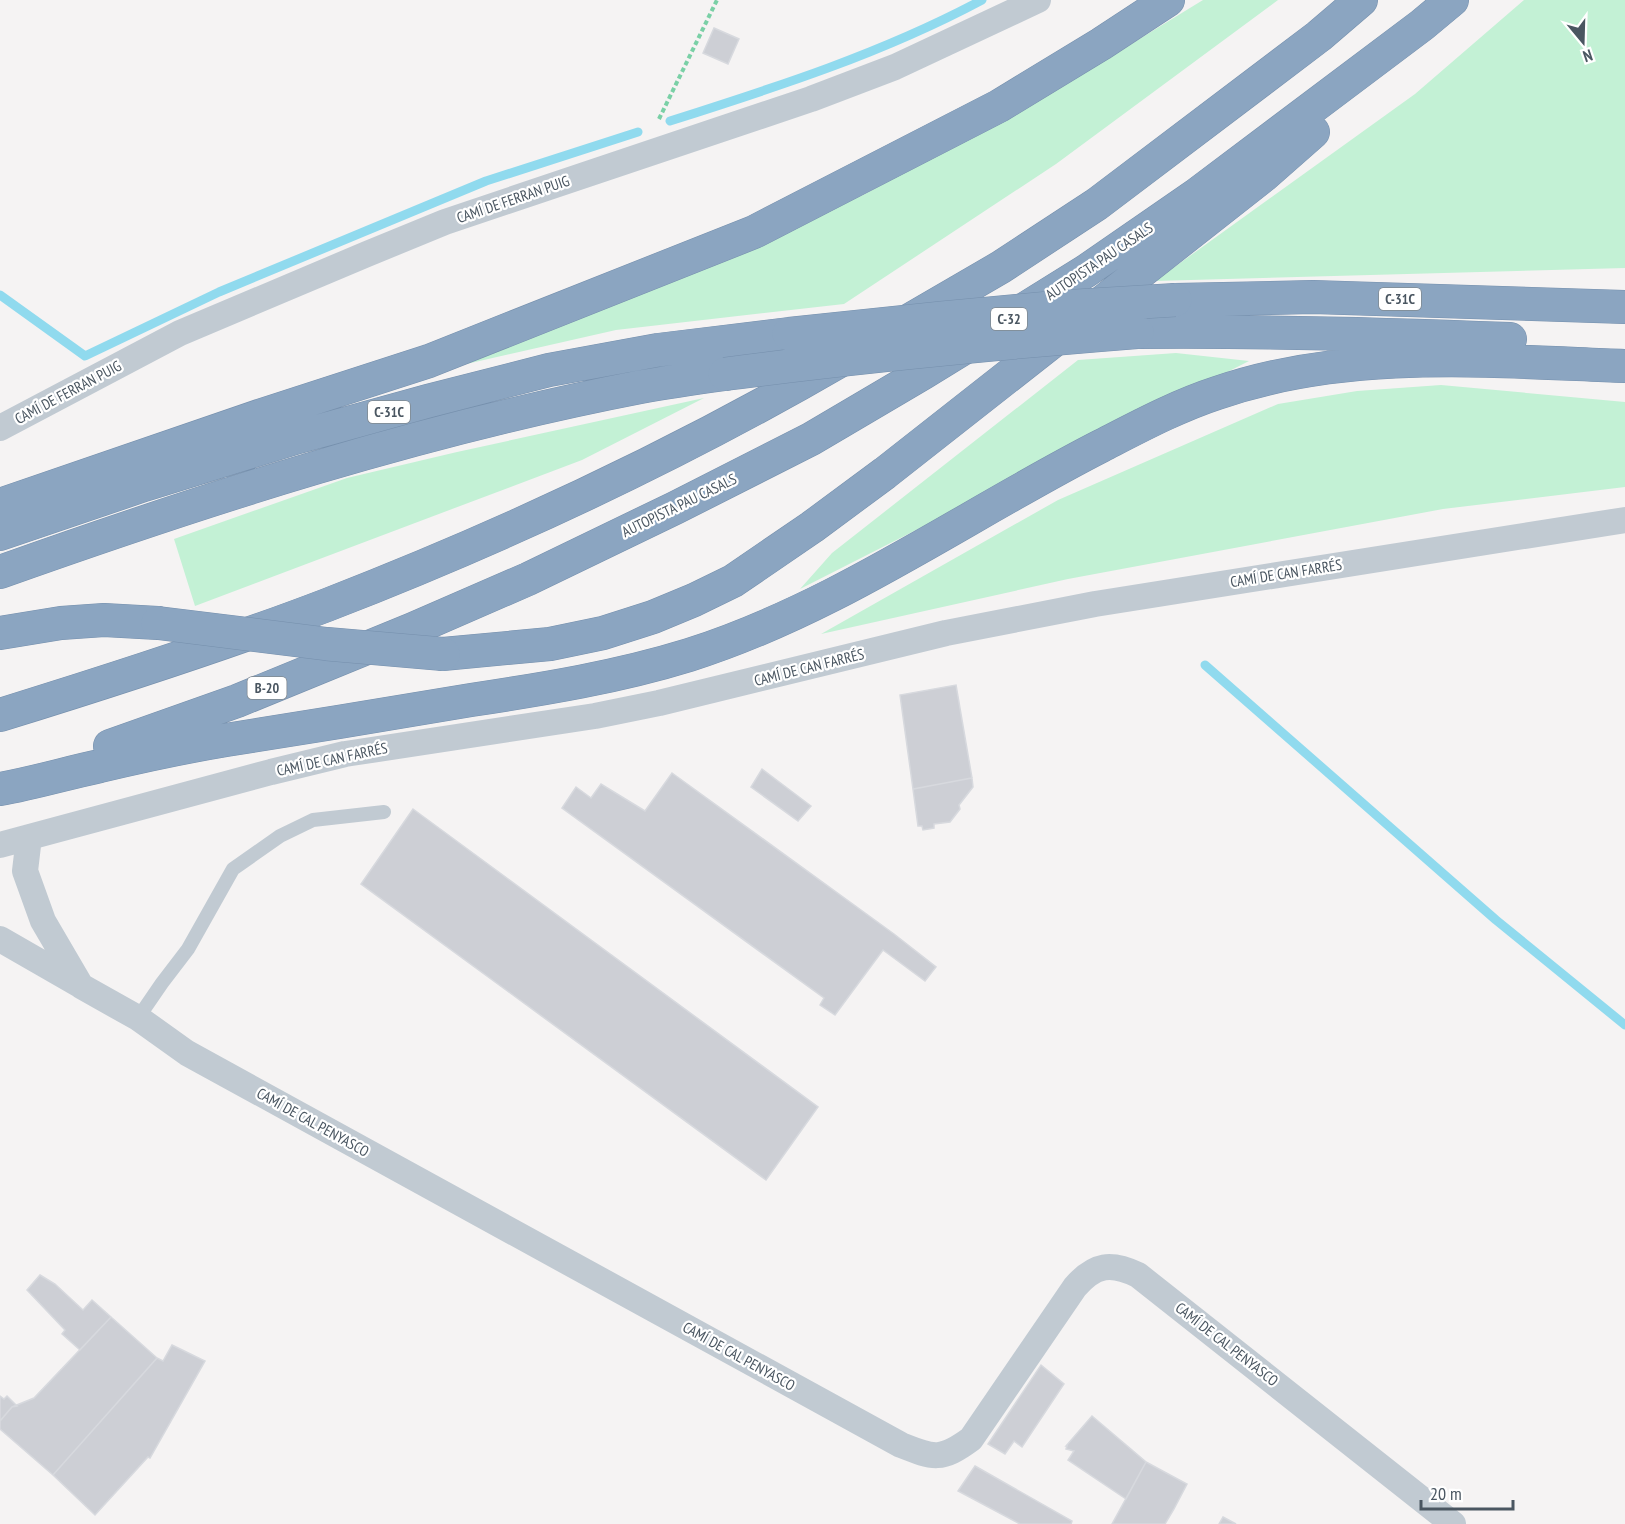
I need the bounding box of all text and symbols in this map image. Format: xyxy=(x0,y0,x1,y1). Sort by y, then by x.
north arrow xyxy=(1553,12,1613,72)
text: N xyxy=(1581,45,1595,67)
street label: CAMÍ DE FERRAN PUIG xyxy=(454,171,572,227)
street label: AUTOPISTA PAU CASALS xyxy=(1042,218,1156,304)
road number: C-31C xyxy=(1379,288,1421,310)
road number: C-32 xyxy=(991,308,1027,330)
street label: CAMÍ DE FERRAN PUIG xyxy=(12,356,124,428)
road number: C-31C xyxy=(368,401,410,423)
street label: AUTOPISTA PAU CASALS xyxy=(618,469,740,541)
street label: CAMÍ DE CAN FARRÉS xyxy=(1229,555,1343,591)
street label: CAMÍ DE CAN FARRÉS xyxy=(752,644,866,690)
road number: B-20 xyxy=(248,677,286,699)
street label: CAMÍ DE CAN FARRÉS xyxy=(275,738,389,780)
street label: CAMÍ DE CAL PENYASCO xyxy=(254,1083,372,1161)
street label: CAMÍ DE CAL PENYASCO xyxy=(1172,1298,1282,1390)
street label: CAMÍ DE CAL PENYASCO xyxy=(680,1317,798,1395)
scale bar xyxy=(1421,1473,1512,1511)
text: 20 m xyxy=(1430,1482,1462,1505)

